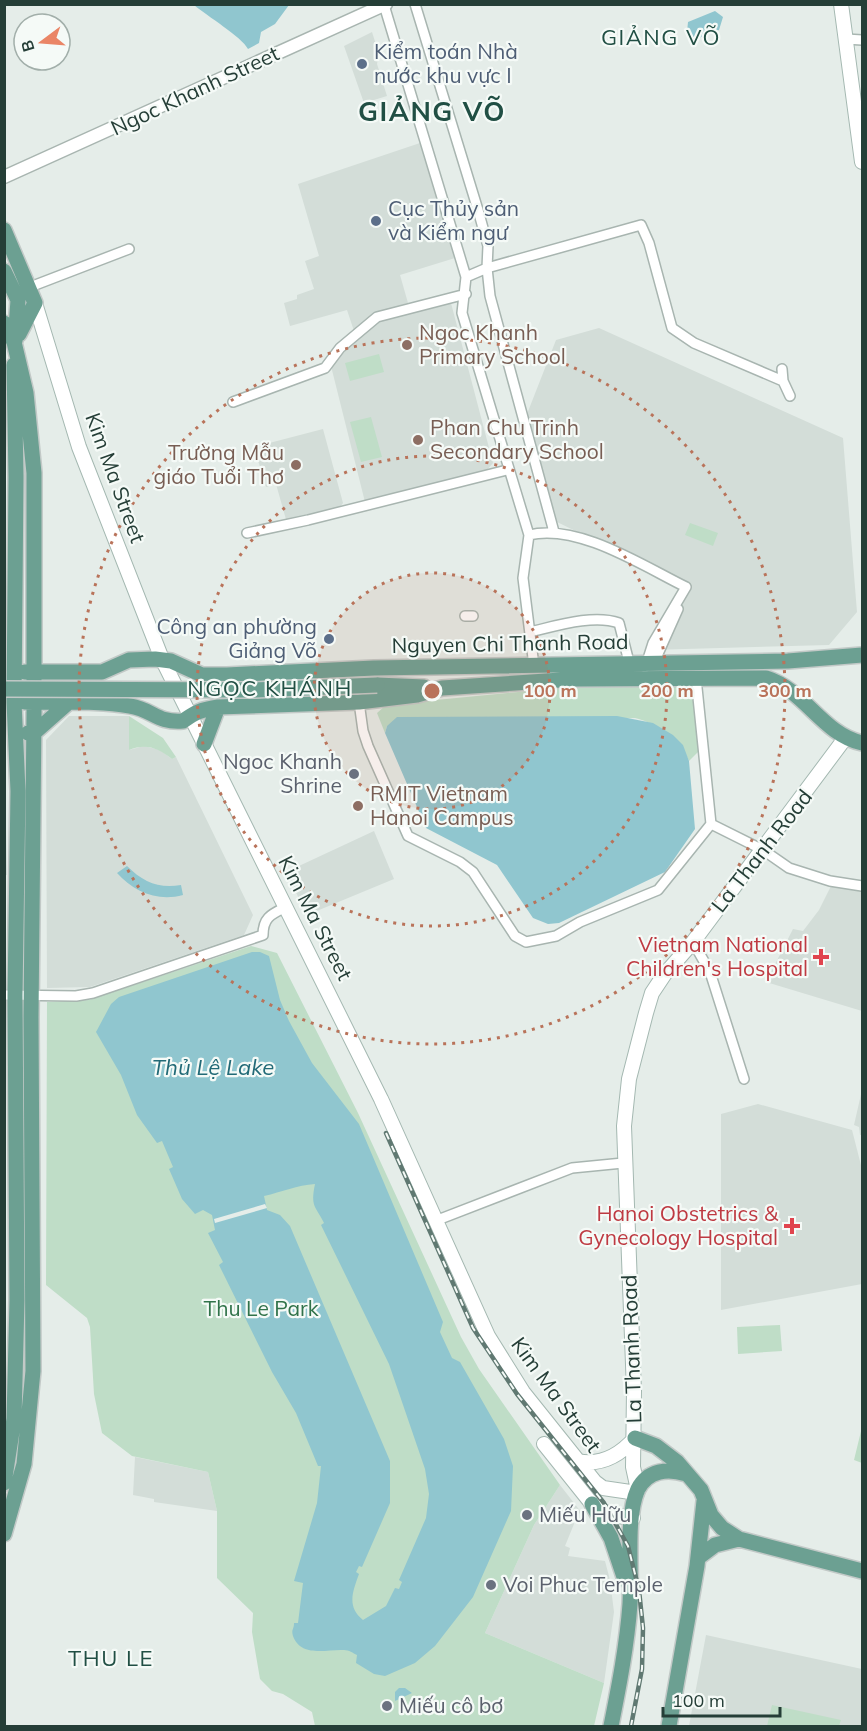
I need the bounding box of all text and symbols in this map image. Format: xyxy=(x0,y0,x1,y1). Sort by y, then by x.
north arrow xyxy=(12,12,72,72)
district label: GIẢNG VÕ xyxy=(601,23,721,51)
text: B xyxy=(16,38,39,54)
place label: Kiểm toán Nhà nước khu vực I xyxy=(374,38,518,88)
street label: Ngoc Khanh Street xyxy=(106,40,283,140)
marker: Kiểm toán Nhà nước khu vực I xyxy=(355,57,369,71)
district label: GIẢNG VÕ xyxy=(358,94,506,128)
place label: Cục Thủy sản và Kiểm ngư xyxy=(388,195,519,245)
marker: Cục Thủy sản và Kiểm ngư xyxy=(369,214,383,228)
place label: Ngoc Khanh Primary School xyxy=(419,319,566,369)
marker: Ngoc Khanh Primary School xyxy=(400,338,414,352)
street label: Kim Ma Street xyxy=(80,409,151,546)
place label: Phan Chu Trinh Secondary School xyxy=(430,414,604,464)
marker: Phan Chu Trinh Secondary School xyxy=(411,433,425,447)
place label: Trường Mẫu giáo Tuổi Thơ xyxy=(154,439,284,489)
marker: Trường Mẫu giáo Tuổi Thơ xyxy=(289,458,303,472)
place label: Công an phường Giảng Võ xyxy=(157,613,317,663)
street label: Nguyen Chi Thanh Road xyxy=(391,628,629,658)
marker: Công an phường Giảng Võ xyxy=(322,632,336,646)
district label: NGỌC KHÁNH xyxy=(187,674,353,702)
text: 100 m xyxy=(523,679,577,702)
text: 200 m xyxy=(640,679,694,702)
text: 300 m xyxy=(758,679,812,702)
centre of rings xyxy=(422,681,442,701)
place label: Ngoc Khanh Shrine xyxy=(223,748,342,798)
marker: Ngoc Khanh Shrine xyxy=(347,767,361,781)
place label: RMIT Vietnam Hanoi Campus xyxy=(370,780,514,830)
street label: La Thanh Road xyxy=(705,784,817,917)
marker: RMIT Vietnam Hanoi Campus xyxy=(351,799,365,813)
street label: Kim Ma Street xyxy=(273,851,358,984)
place label: Vietnam National Children's Hospital xyxy=(626,931,808,981)
marker: Vietnam National Children's Hospital xyxy=(812,948,830,966)
water label: Thủ Lệ Lake xyxy=(152,1053,274,1081)
place label: Hanoi Obstetrics & Gynecology Hospital xyxy=(578,1200,779,1250)
marker: Hanoi Obstetrics & Gynecology Hospital xyxy=(783,1217,801,1235)
street label: La Thanh Road xyxy=(615,1274,647,1424)
park label: Thu Le Park xyxy=(203,1295,319,1321)
street label: Kim Ma Street xyxy=(506,1332,607,1457)
place label: Miếu Hữu xyxy=(539,1501,631,1527)
marker: Miếu Hữu xyxy=(520,1508,534,1522)
place label: Voi Phuc Temple xyxy=(503,1571,663,1597)
marker: Voi Phuc Temple xyxy=(484,1578,498,1592)
district label: THU LE xyxy=(68,1644,154,1672)
scale bar xyxy=(663,1680,780,1718)
text: 100 m xyxy=(672,1689,725,1712)
place label: Miếu cô bơ xyxy=(399,1692,503,1718)
marker: Miếu cô bơ xyxy=(380,1699,394,1713)

